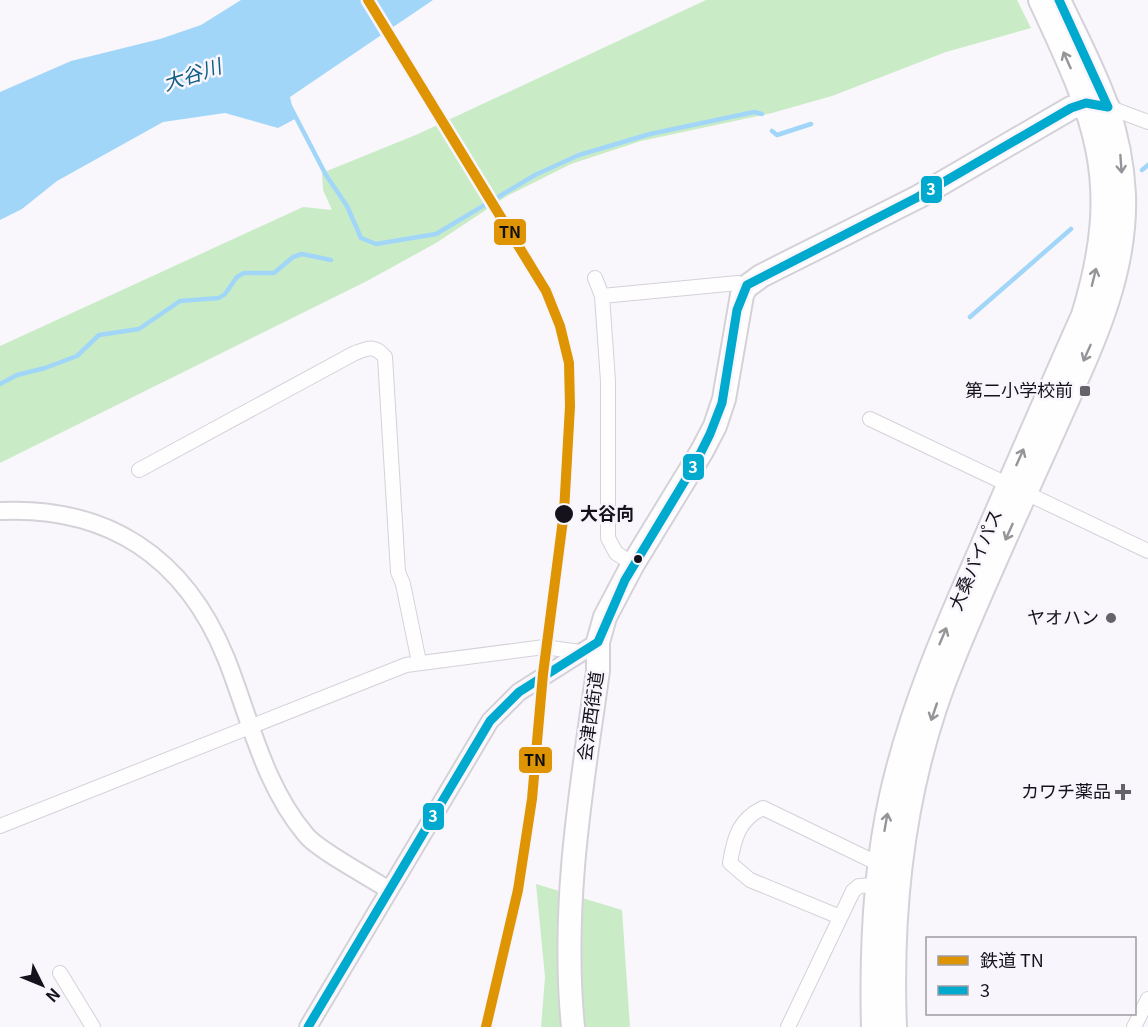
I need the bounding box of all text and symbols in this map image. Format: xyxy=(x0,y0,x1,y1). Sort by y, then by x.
water label: 大谷川 xyxy=(159,50,226,97)
one-way arrow xyxy=(1061,51,1072,69)
one-way arrow xyxy=(1116,154,1127,174)
line badge: 3 xyxy=(920,175,943,204)
text: 3 xyxy=(926,176,936,200)
line badge: TN xyxy=(493,218,527,246)
text: TN xyxy=(499,219,521,243)
one-way arrow xyxy=(1088,268,1100,287)
one-way arrow xyxy=(1081,344,1093,362)
place label: 第二小学校前 xyxy=(965,376,1073,402)
marker: 第二小学校前 xyxy=(1078,384,1092,398)
one-way arrow xyxy=(1015,449,1027,467)
line badge: 3 xyxy=(682,453,705,481)
text: 3 xyxy=(688,454,698,478)
place label: 大谷向 xyxy=(580,499,634,525)
marker: 大谷向 xyxy=(553,503,575,525)
street label: 大桑バイパス xyxy=(941,505,1007,614)
one-way arrow xyxy=(1003,522,1014,540)
unlabelled marker xyxy=(632,553,644,565)
place label: ヤオハン xyxy=(1027,603,1099,629)
marker: ヤオハン xyxy=(1104,611,1118,625)
one-way arrow xyxy=(938,628,949,646)
street label: 会津西街道 xyxy=(570,669,608,762)
one-way arrow xyxy=(928,702,939,721)
line badge: TN xyxy=(518,746,553,774)
text: TN xyxy=(524,747,546,771)
place label: カワチ薬品 xyxy=(1021,777,1111,803)
marker: カワチ薬品 xyxy=(1116,785,1130,799)
line badge: 3 xyxy=(422,802,445,831)
text: 3 xyxy=(428,803,438,827)
one-way arrow xyxy=(881,813,892,833)
legend xyxy=(926,937,1136,1015)
text: 鉄道 TN xyxy=(980,946,1044,972)
north arrow xyxy=(12,955,72,1015)
text: 3 xyxy=(980,976,990,1002)
text: N xyxy=(41,983,67,1008)

